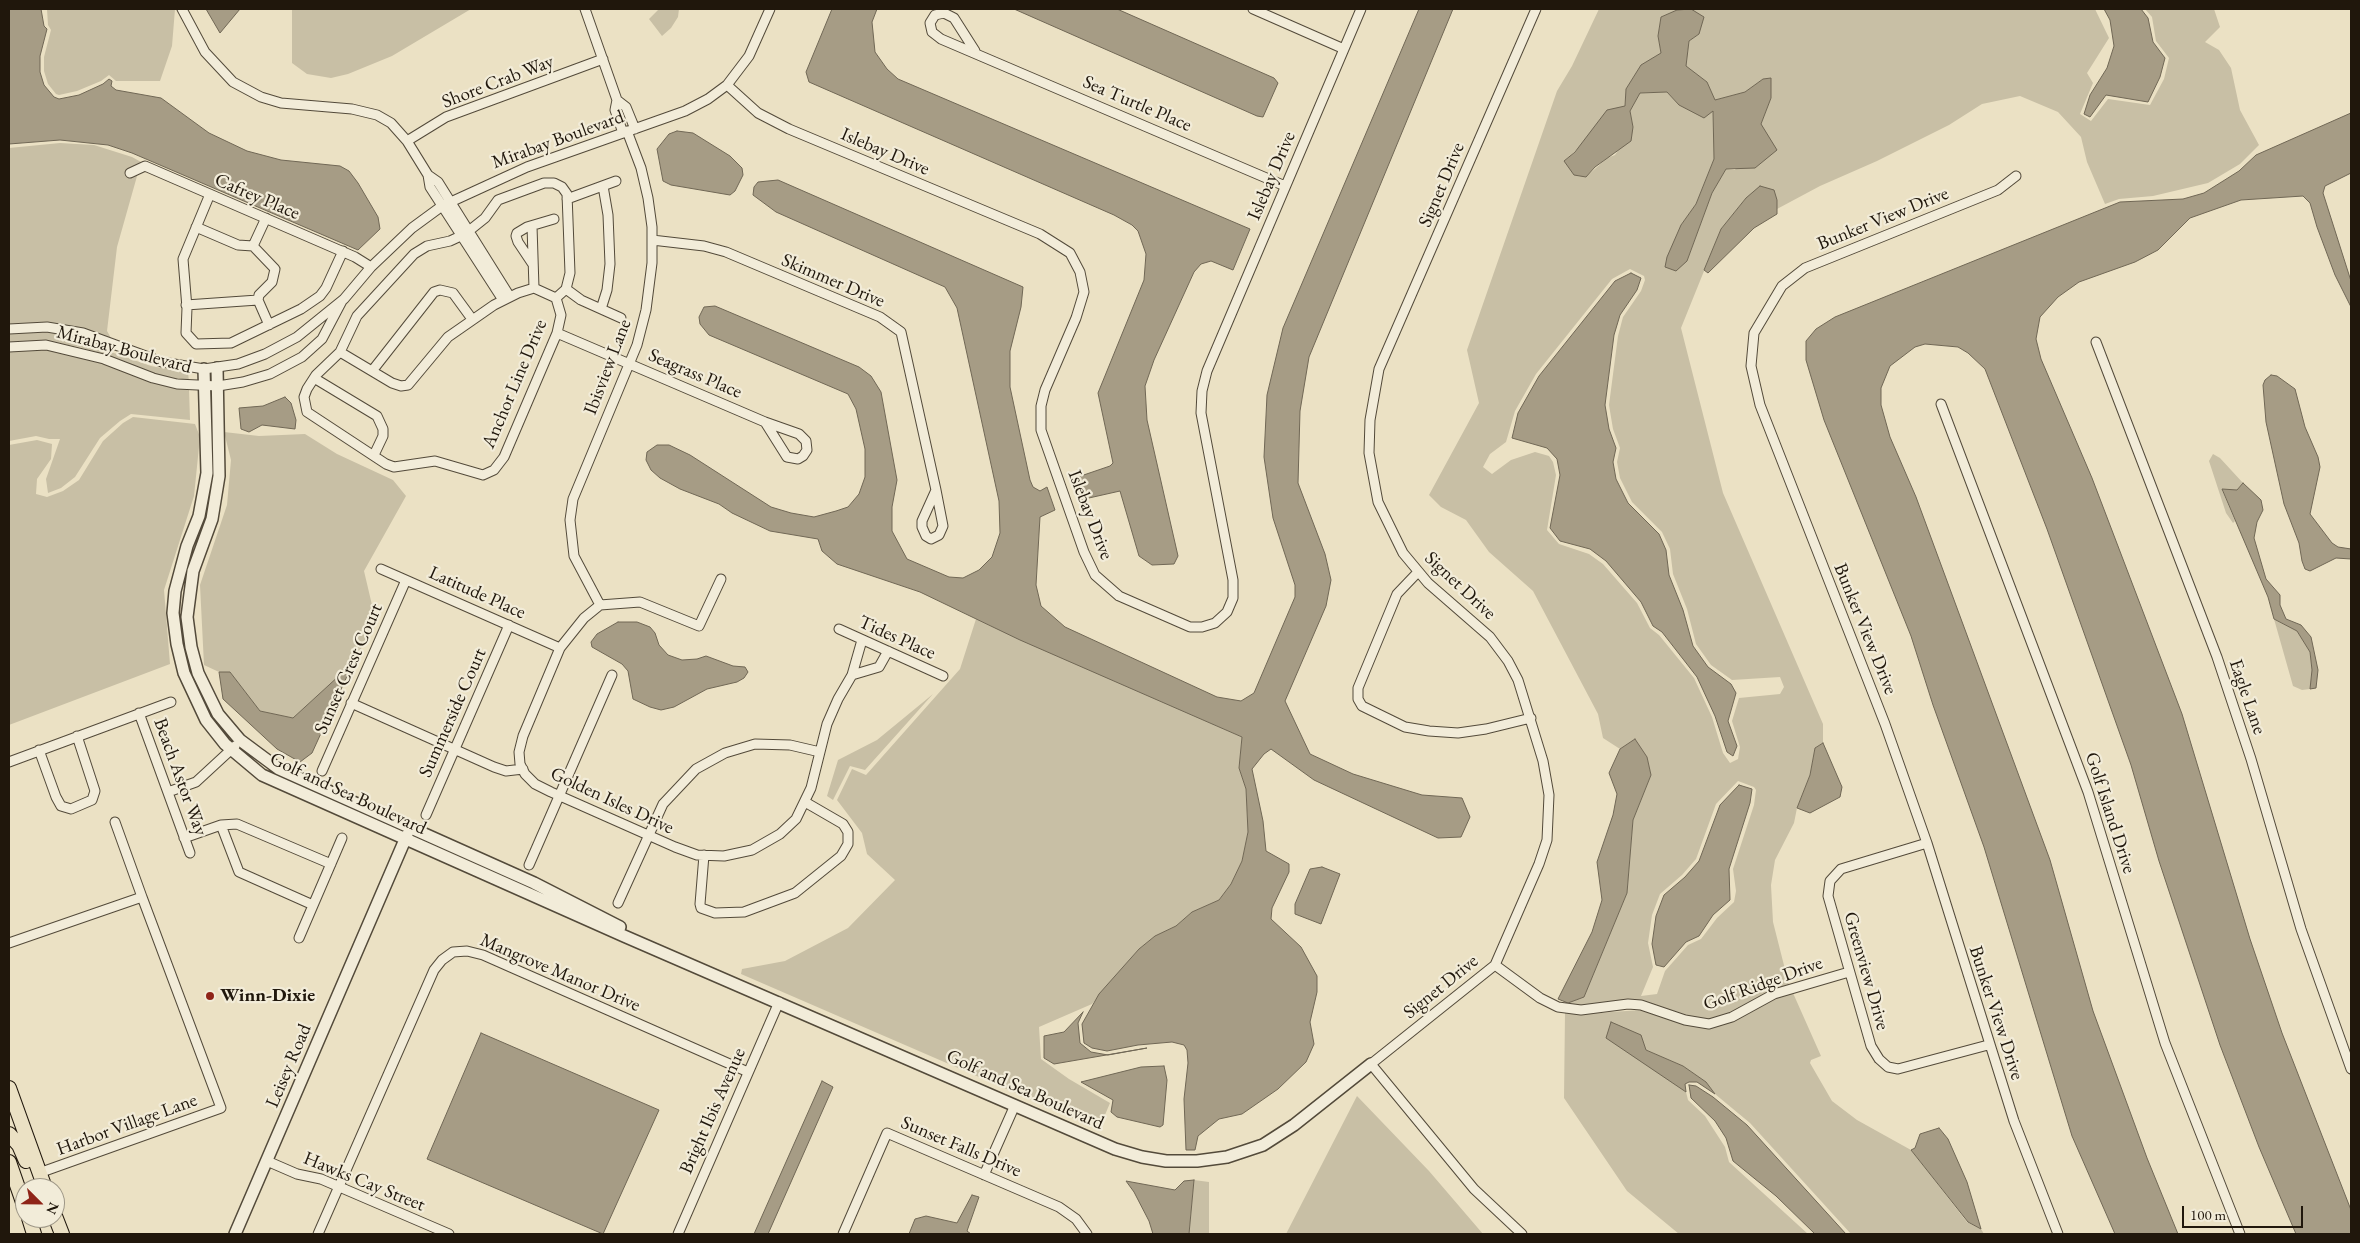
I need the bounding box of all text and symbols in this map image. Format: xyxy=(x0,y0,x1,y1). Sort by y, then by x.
street label: Shore Crab Way xyxy=(439,50,557,114)
street label: Sea Turtle Place xyxy=(1079,71,1195,137)
street label: Mirabay Boulevard xyxy=(489,106,627,174)
street label: Islebay Drive xyxy=(837,123,933,181)
street label: Islebay Drive xyxy=(1243,128,1301,224)
street label: Signet Drive xyxy=(1414,139,1470,231)
street label: Cafrey Place xyxy=(211,169,303,225)
street label: Bunker View Drive xyxy=(1814,182,1952,256)
street label: Skimmer Drive xyxy=(778,249,888,313)
street label: Anchor Line Drive xyxy=(478,316,552,452)
street label: Ibisview Lane xyxy=(579,316,637,418)
street label: Mirabay Boulevard xyxy=(54,321,194,379)
street label: Seagrass Place xyxy=(645,344,745,404)
street label: Islebay Drive xyxy=(1063,467,1117,563)
street label: Signet Drive xyxy=(1419,547,1501,625)
street label: Bunker View Drive xyxy=(1828,560,1902,698)
street label: Latitude Place xyxy=(425,562,529,624)
street label: Sunset Crest Court xyxy=(310,600,388,738)
street label: Tides Place xyxy=(855,611,939,665)
street label: Summerside Court xyxy=(414,645,492,781)
street label: Eagle Lane xyxy=(2224,656,2270,738)
street label: Beach Astor Way xyxy=(148,715,212,839)
street label: Golf and Sea Boulevard xyxy=(266,748,430,840)
street label: Golf Island Drive xyxy=(2080,749,2140,877)
street label: Golden Isles Drive xyxy=(547,762,677,840)
street label: Greenview Drive xyxy=(1838,909,1894,1033)
street label: Mangrove Manor Drive xyxy=(477,929,643,1017)
street label: Bunker View Drive xyxy=(1964,943,2028,1083)
street label: Signet Drive xyxy=(1399,950,1483,1024)
street label: Golf Ridge Drive xyxy=(1700,952,1826,1016)
place label: Winn-Dixie xyxy=(220,985,315,1007)
marker: Winn-Dixie xyxy=(204,990,216,1002)
street label: Leisey Road xyxy=(261,1021,317,1111)
street label: Bright Ibis Avenue xyxy=(675,1045,751,1177)
street label: Golf and Sea Boulevard xyxy=(943,1045,1107,1135)
street label: Harbor Village Lane xyxy=(54,1089,200,1161)
street label: Sunset Falls Drive xyxy=(897,1111,1025,1183)
street label: Hawks Cay Street xyxy=(300,1147,428,1217)
north arrow xyxy=(15,1178,65,1228)
scale bar xyxy=(2185,1196,2306,1228)
text: N xyxy=(42,1200,63,1217)
text: 100 m xyxy=(2190,1205,2226,1224)

